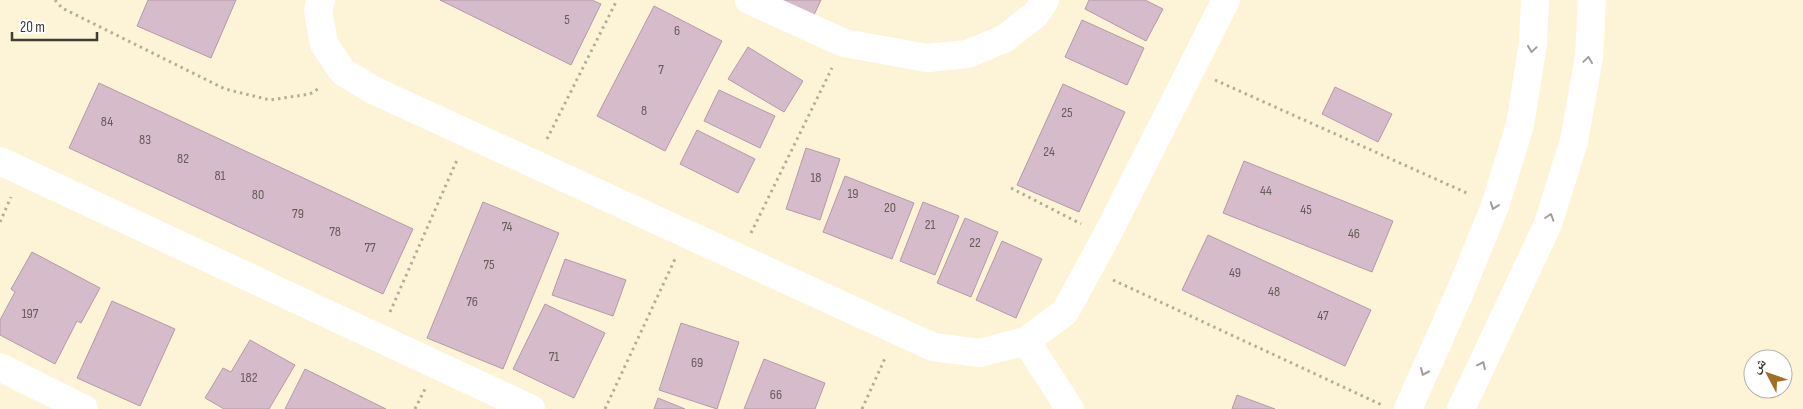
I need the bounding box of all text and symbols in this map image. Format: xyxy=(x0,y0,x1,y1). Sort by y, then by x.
scale bar xyxy=(12,10,98,42)
house number: 5 xyxy=(564,11,570,28)
text: 20 m xyxy=(20,18,45,37)
house number: 6 xyxy=(674,22,680,39)
one-way arrow xyxy=(1527,45,1538,53)
one-way arrow xyxy=(1583,55,1593,64)
house number: 7 xyxy=(658,61,664,78)
house number: 8 xyxy=(641,102,647,119)
house number: 25 xyxy=(1061,104,1073,121)
house number: 84 xyxy=(101,113,113,130)
house number: 83 xyxy=(139,131,151,148)
house number: 24 xyxy=(1043,143,1055,160)
house number: 82 xyxy=(177,150,189,167)
house number: 81 xyxy=(214,167,226,184)
house number: 18 xyxy=(810,169,822,186)
house number: 44 xyxy=(1260,182,1272,199)
house number: 19 xyxy=(847,185,859,202)
house number: 80 xyxy=(252,186,264,203)
house number: 20 xyxy=(884,199,896,216)
house number: 45 xyxy=(1300,201,1312,218)
one-way arrow xyxy=(1490,201,1500,210)
house number: 79 xyxy=(292,205,304,222)
one-way arrow xyxy=(1544,213,1554,222)
house number: 21 xyxy=(925,216,935,233)
house number: 74 xyxy=(502,218,513,235)
house number: 78 xyxy=(329,223,341,240)
house number: 46 xyxy=(1348,225,1360,242)
house number: 22 xyxy=(969,234,981,251)
house number: 77 xyxy=(364,239,376,256)
house number: 75 xyxy=(483,256,495,273)
house number: 49 xyxy=(1229,264,1241,281)
house number: 48 xyxy=(1268,283,1280,300)
house number: 76 xyxy=(466,293,478,310)
house number: 197 xyxy=(22,305,39,322)
house number: 47 xyxy=(1317,307,1329,324)
house number: 71 xyxy=(549,348,559,365)
north arrow xyxy=(1743,349,1793,399)
house number: 69 xyxy=(691,354,703,371)
text: ش xyxy=(1747,355,1770,377)
one-way arrow xyxy=(1476,361,1486,370)
one-way arrow xyxy=(1420,367,1431,376)
house number: 182 xyxy=(241,369,258,386)
house number: 66 xyxy=(770,386,782,403)

